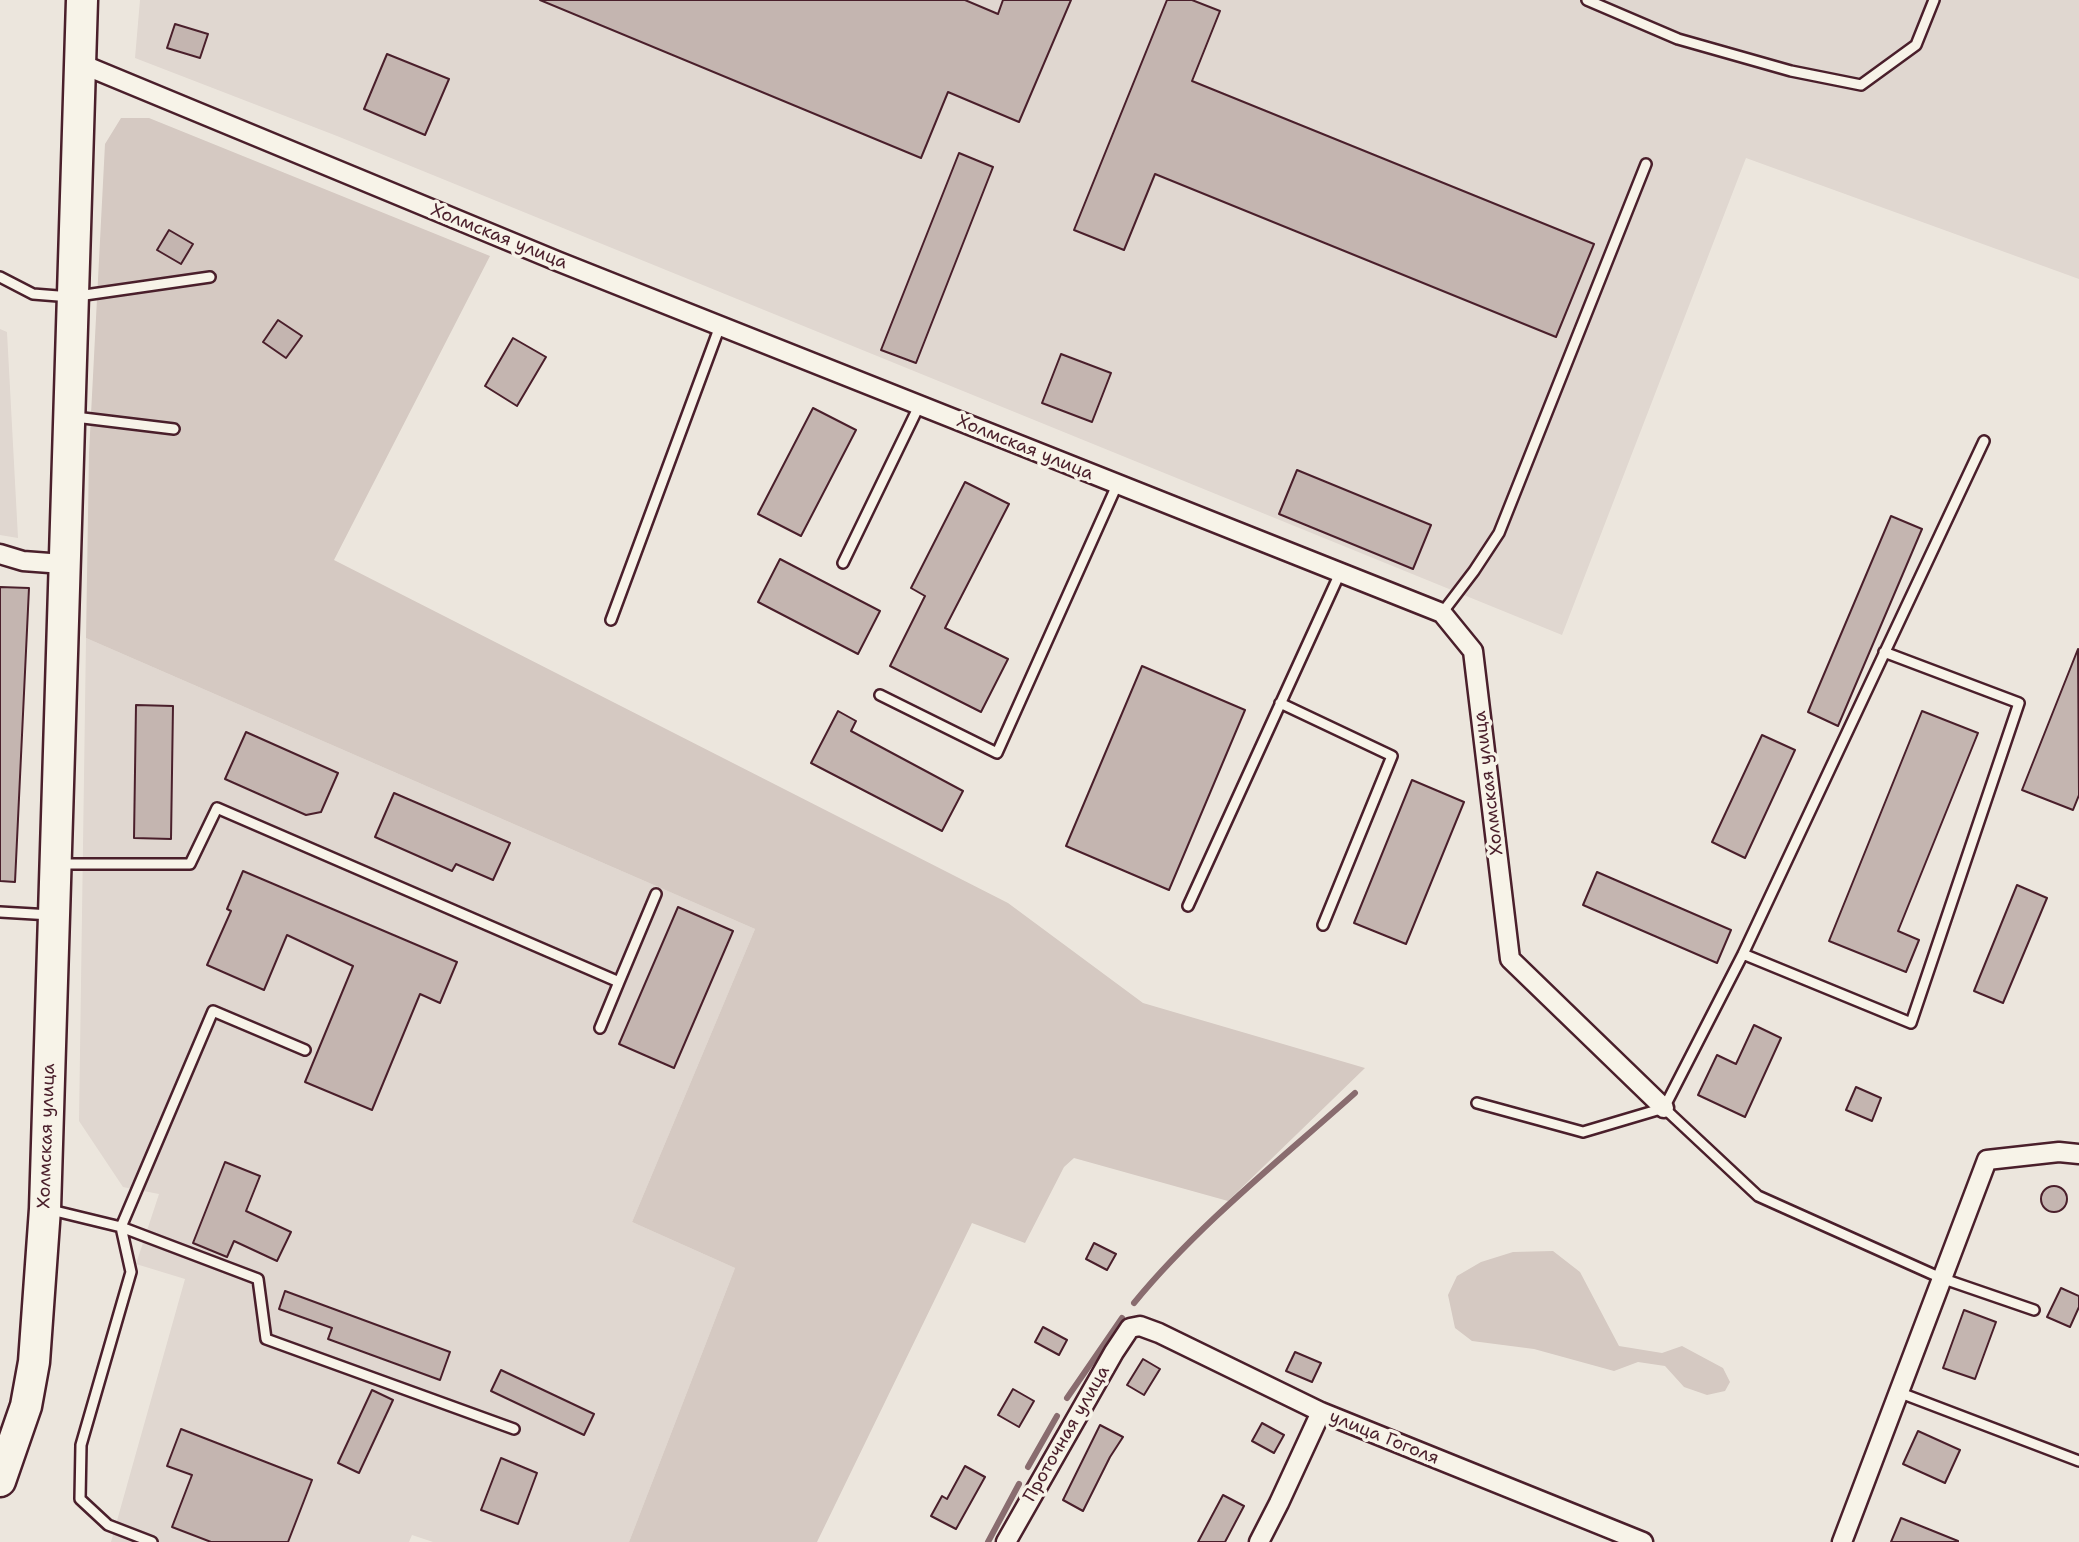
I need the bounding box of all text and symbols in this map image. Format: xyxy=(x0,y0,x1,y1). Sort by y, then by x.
street label: Холмская улица xyxy=(428,200,570,274)
street label: Холмская улица xyxy=(954,411,1096,485)
street label: Холмская улица xyxy=(1469,710,1509,856)
street label: Холмская улица xyxy=(34,1063,60,1209)
street label: Проточная улица xyxy=(1019,1362,1115,1506)
street label: улица Гоголя xyxy=(1326,1406,1442,1470)

